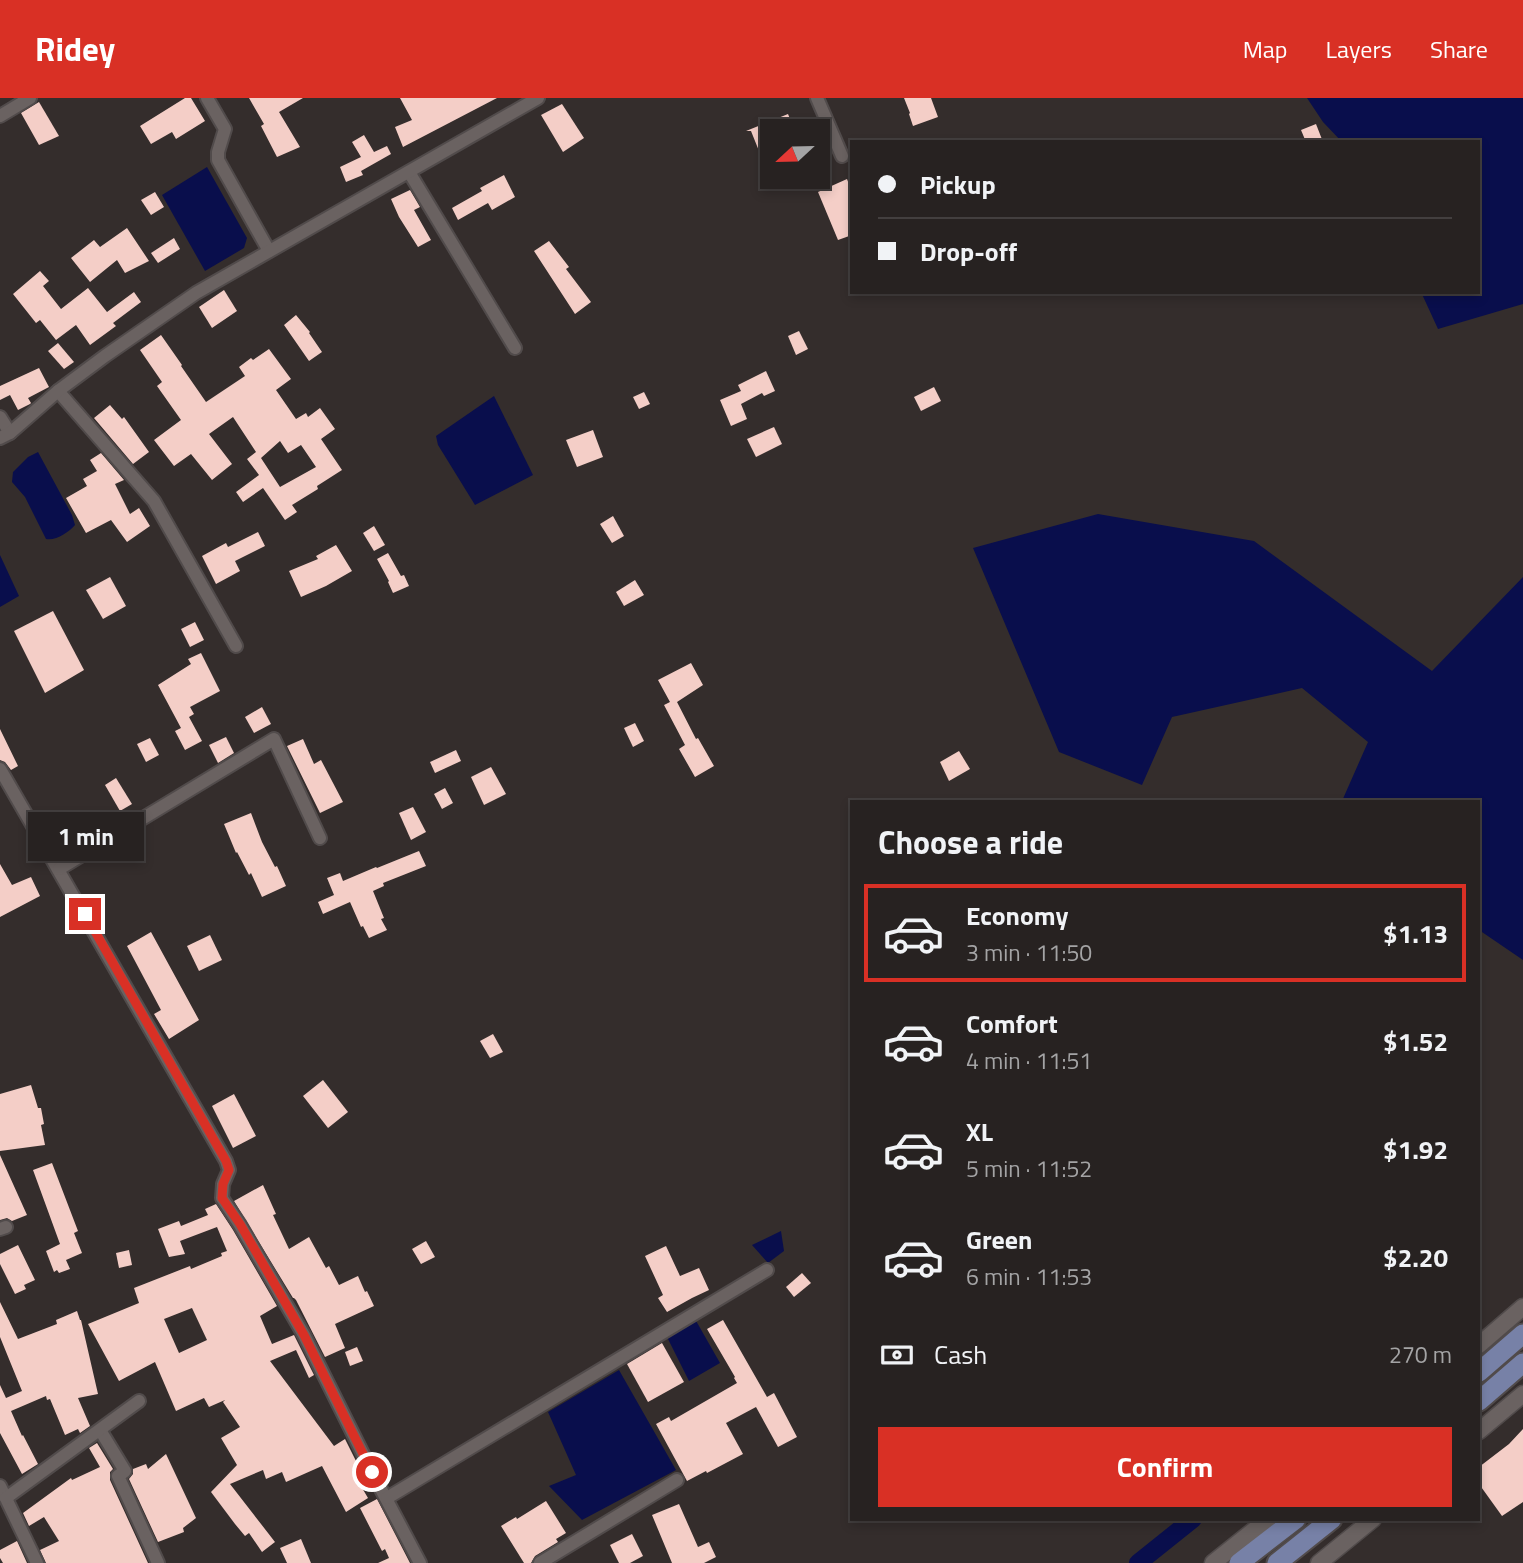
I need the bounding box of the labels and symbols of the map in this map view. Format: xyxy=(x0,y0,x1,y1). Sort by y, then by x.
north arrow xyxy=(760,119,830,189)
callout: 1 min xyxy=(27,812,143,862)
route end xyxy=(69,898,101,930)
route start xyxy=(356,1456,388,1488)

